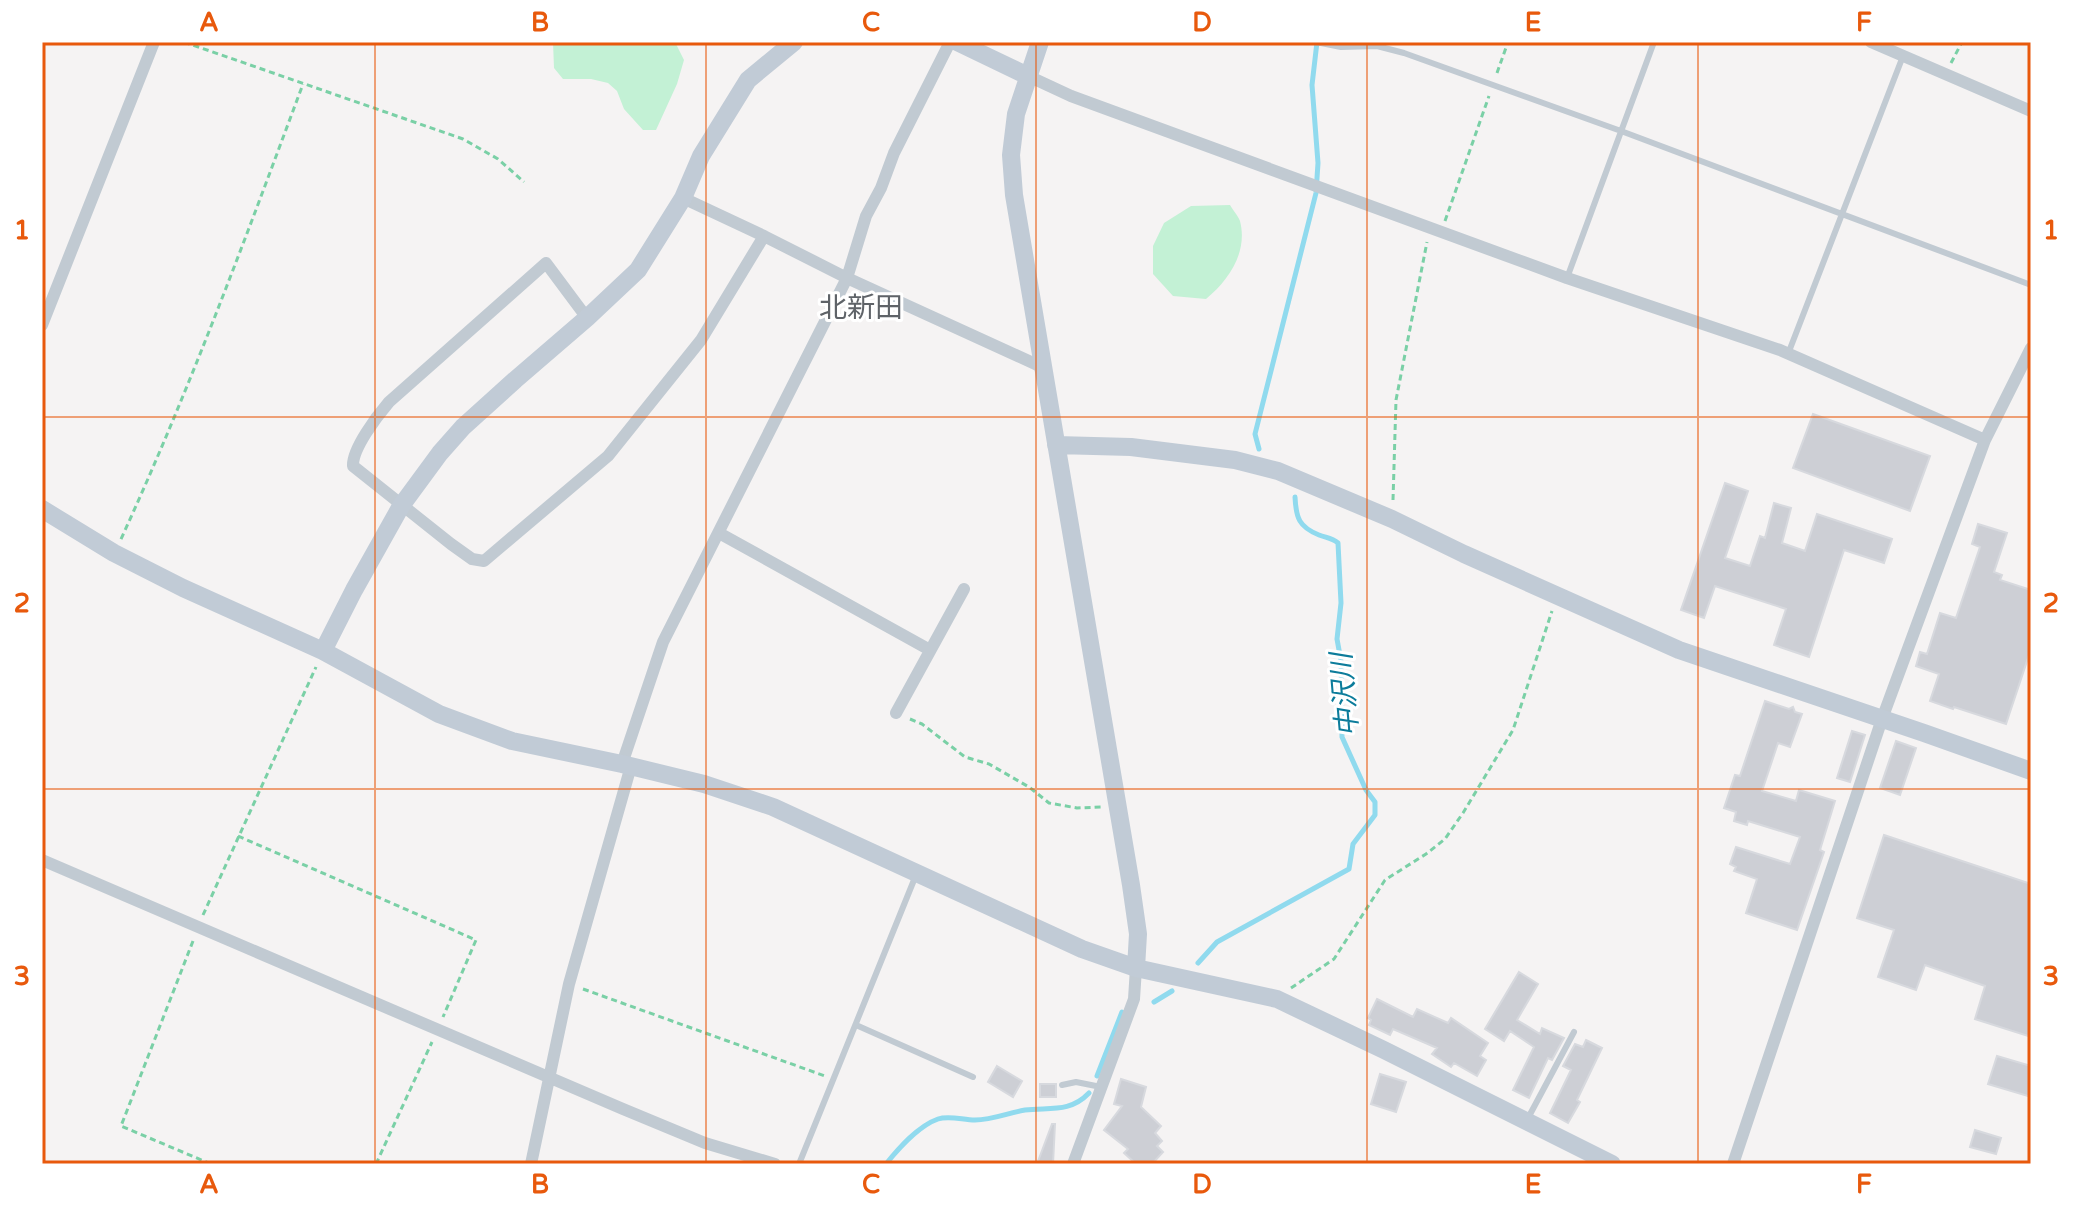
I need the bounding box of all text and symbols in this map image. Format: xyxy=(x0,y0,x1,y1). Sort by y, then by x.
text: A xyxy=(199,7,219,38)
text: B xyxy=(531,7,549,38)
text: C xyxy=(862,7,880,38)
text: D xyxy=(1192,7,1212,38)
text: E xyxy=(1525,7,1541,38)
text: F xyxy=(1856,7,1872,38)
text: 1 xyxy=(14,215,30,246)
text: 1 xyxy=(2043,215,2059,246)
district label: 北新田 xyxy=(819,291,903,325)
text: 2 xyxy=(14,588,30,619)
text: 2 xyxy=(2043,588,2059,619)
water label: 中沢川 xyxy=(1324,649,1366,738)
text: 3 xyxy=(14,961,30,992)
text: 3 xyxy=(2043,961,2059,992)
text: A xyxy=(199,1169,219,1200)
text: B xyxy=(531,1169,549,1200)
text: C xyxy=(862,1169,880,1200)
text: D xyxy=(1192,1169,1212,1200)
text: E xyxy=(1525,1169,1541,1200)
text: F xyxy=(1856,1169,1872,1200)

